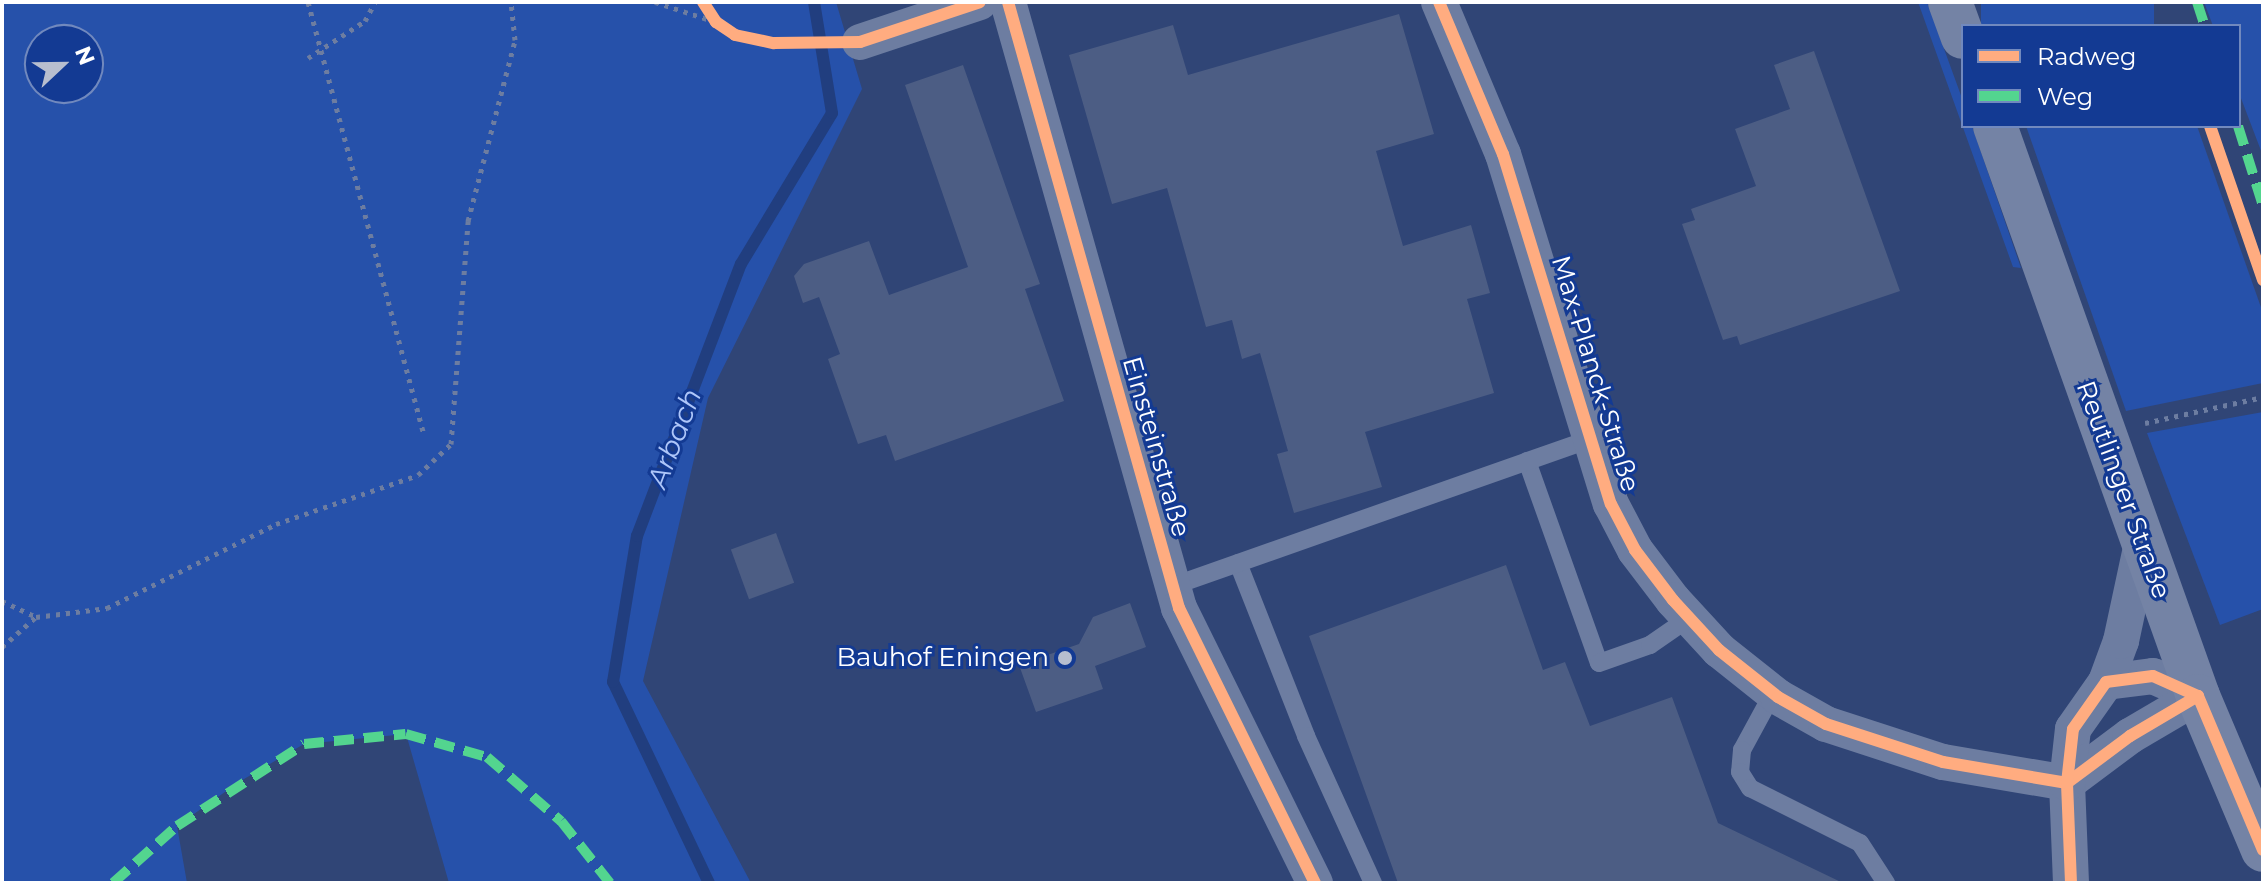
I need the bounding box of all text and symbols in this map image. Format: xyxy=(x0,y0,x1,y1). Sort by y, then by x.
north arrow xyxy=(24,24,104,104)
legend xyxy=(1961,24,2241,128)
text: N xyxy=(69,42,101,69)
text: Radweg xyxy=(2037,42,2136,71)
text: Weg xyxy=(2037,82,2093,111)
street label: Max-Planck-Straße xyxy=(1544,252,1646,496)
street label: Einsteinstraße xyxy=(1115,353,1197,541)
street label: Reutlinger Straße xyxy=(2069,377,2177,603)
water label: Arbach xyxy=(640,384,708,492)
place label: Bauhof Eningen xyxy=(836,642,1049,674)
marker: Bauhof Eningen xyxy=(1056,649,1074,667)

